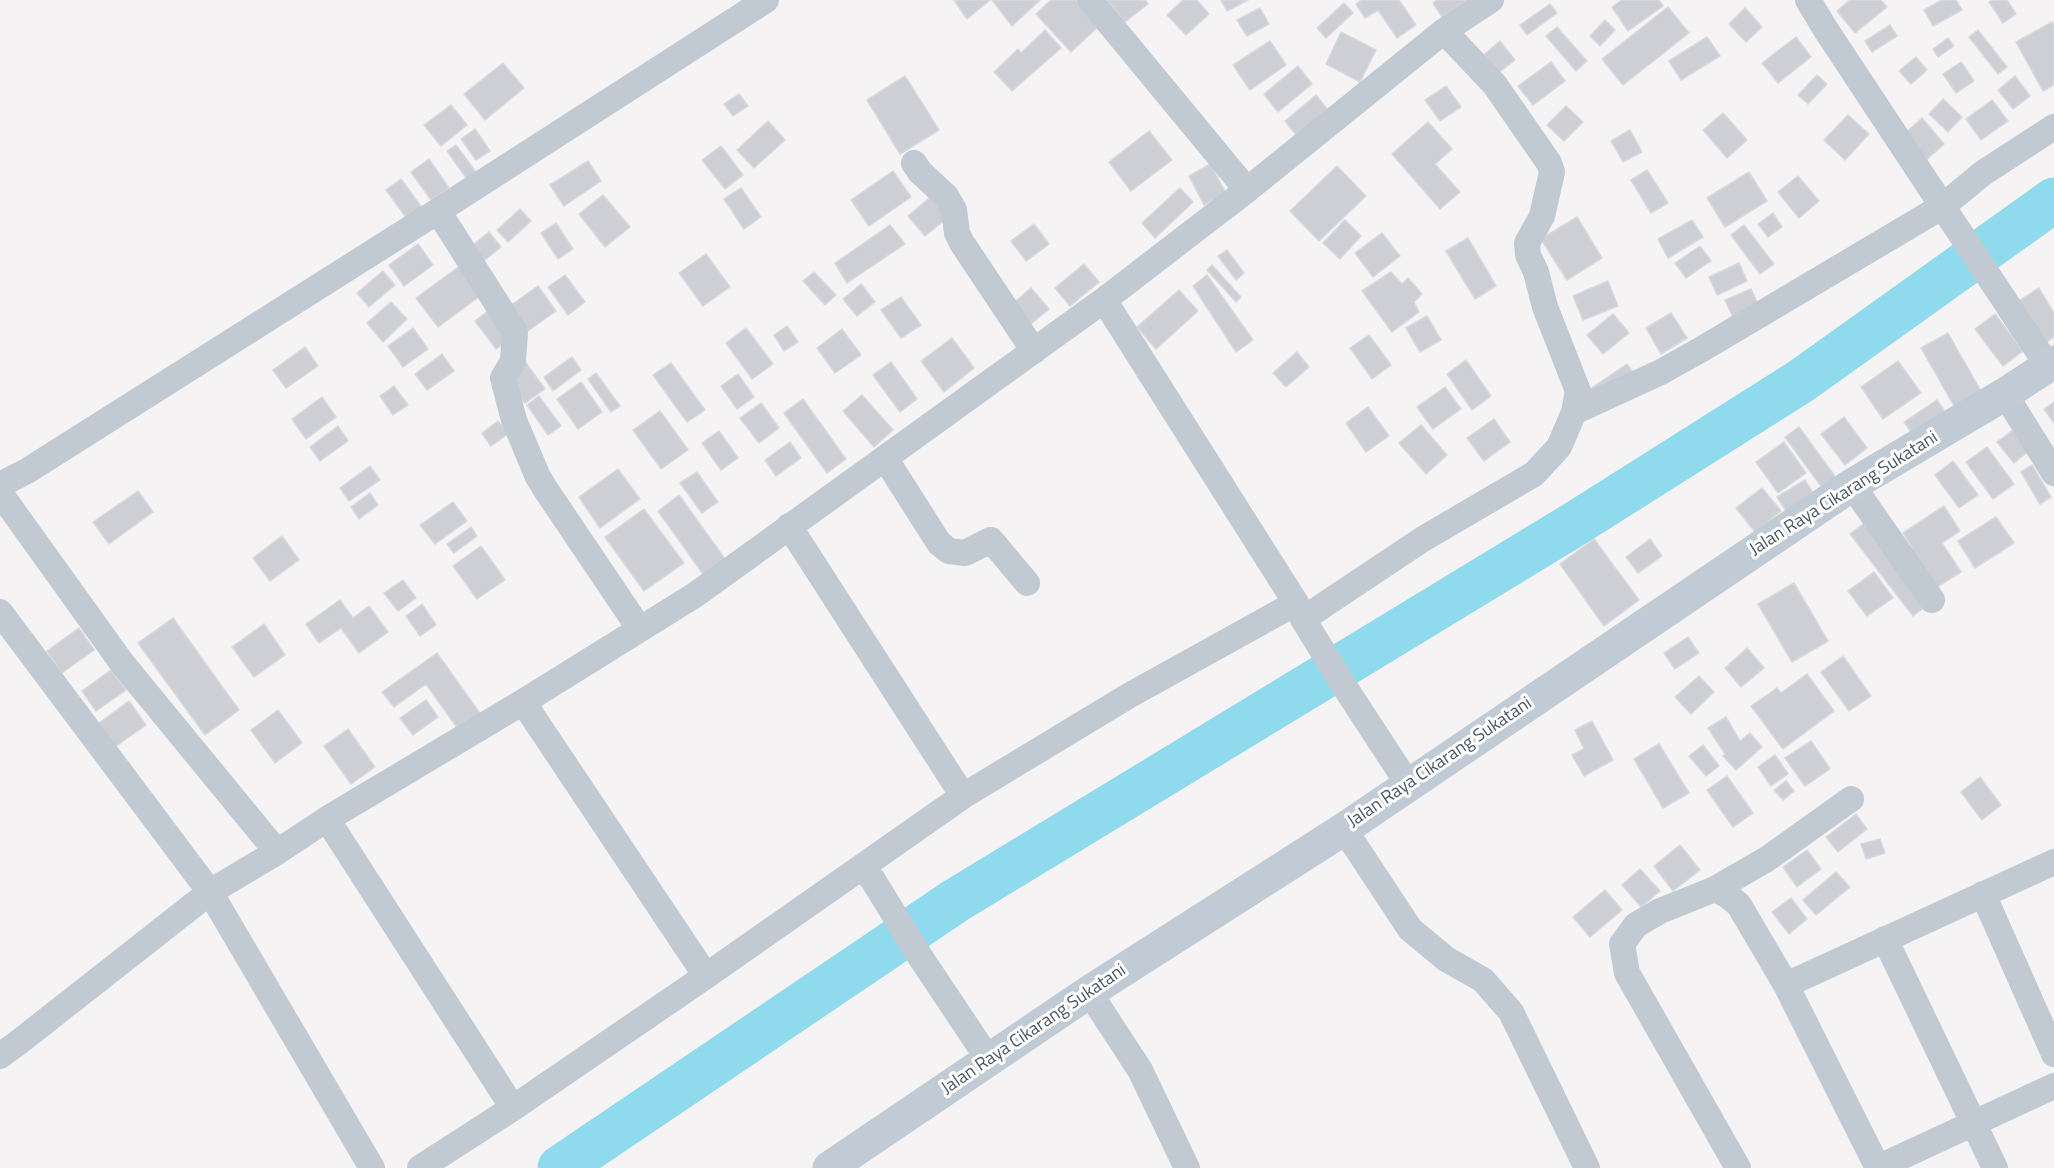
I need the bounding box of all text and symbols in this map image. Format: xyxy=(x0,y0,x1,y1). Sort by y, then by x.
street label: Jalan Raya Cikarang Sukatani xyxy=(1746,427,1942,561)
street label: Jalan Raya Cikarang Sukatani xyxy=(1344,693,1536,833)
street label: Jalan Raya Cikarang Sukatani xyxy=(938,960,1130,1100)

